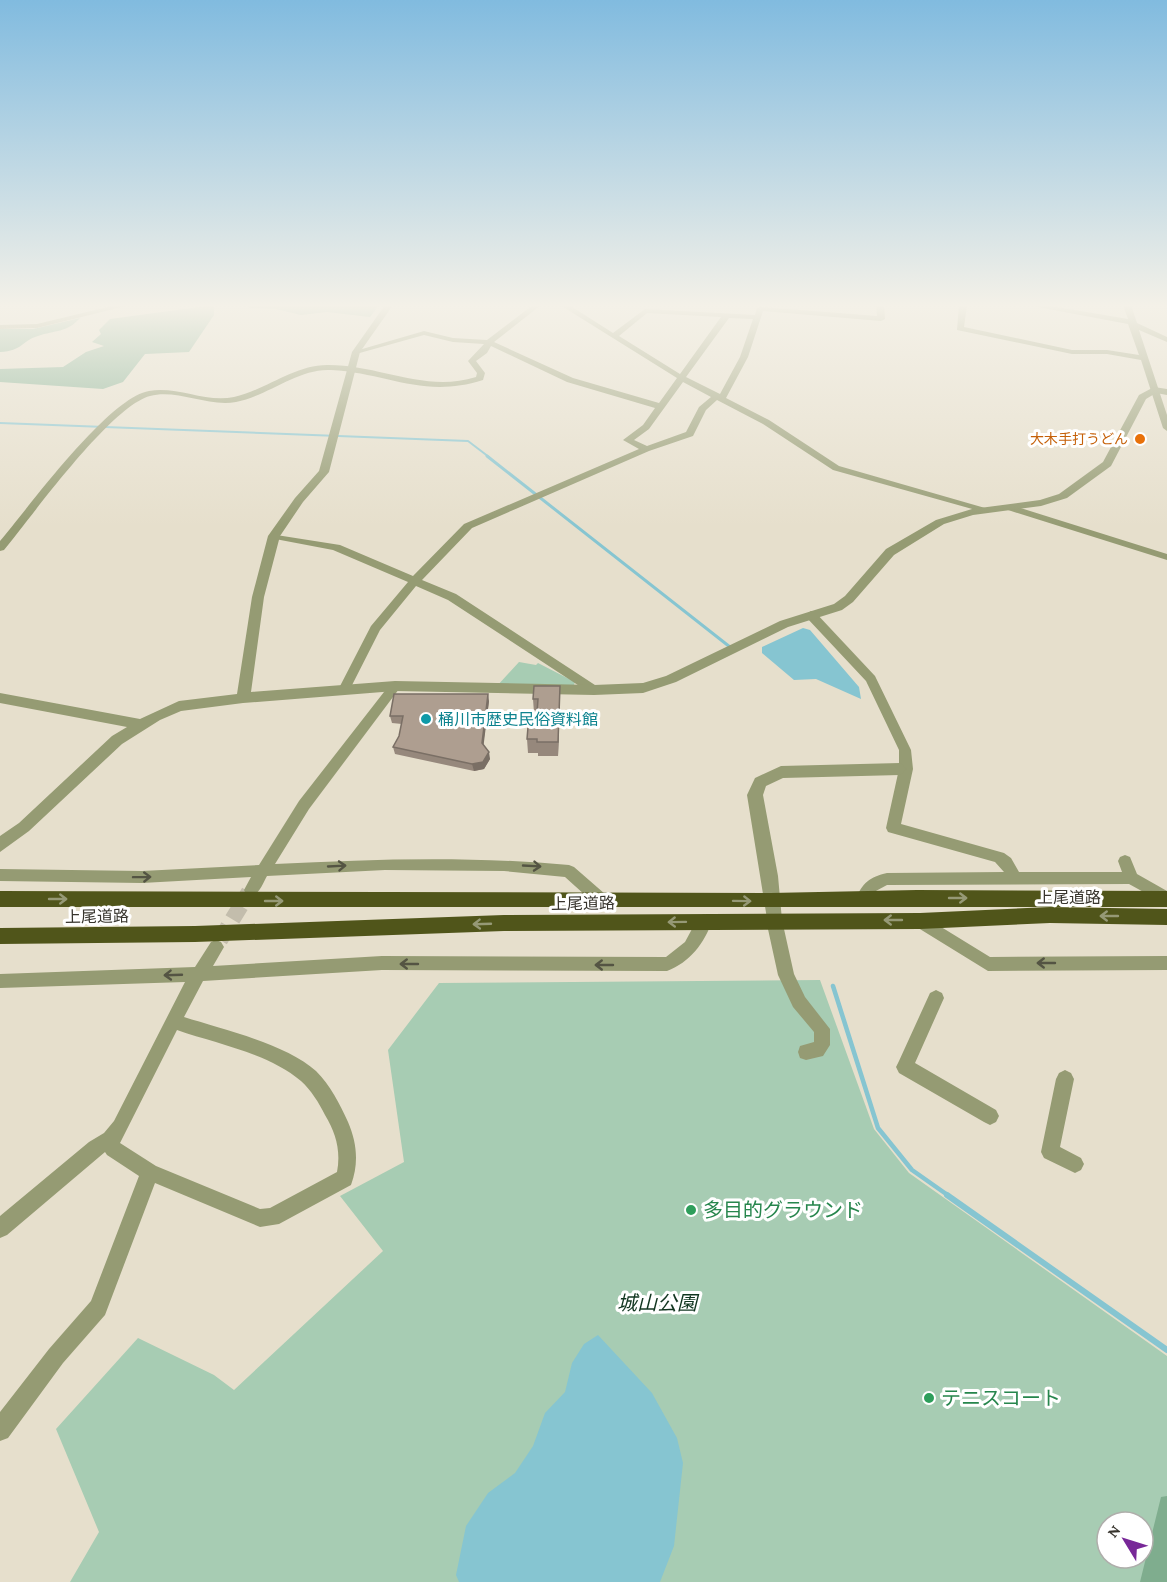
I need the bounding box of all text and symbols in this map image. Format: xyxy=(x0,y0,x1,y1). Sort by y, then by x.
place label: 大木手打うどん xyxy=(1030,431,1128,447)
marker: 大木手打うどん xyxy=(1133,432,1147,446)
place label: 桶川市歴史民俗資料館 xyxy=(438,711,598,728)
marker: 桶川市歴史民俗資料館 xyxy=(419,712,433,726)
one-way arrow xyxy=(327,861,347,872)
one-way arrow xyxy=(522,861,542,872)
one-way arrow xyxy=(132,871,152,883)
street label: 上尾道路 xyxy=(1037,889,1101,906)
one-way arrow xyxy=(948,892,968,904)
one-way arrow xyxy=(48,893,68,905)
street label: 上尾道路 xyxy=(551,894,615,913)
one-way arrow xyxy=(264,895,284,907)
one-way arrow xyxy=(732,895,752,907)
street label: 上尾道路 xyxy=(65,907,129,926)
one-way arrow xyxy=(1099,910,1119,922)
one-way arrow xyxy=(883,915,903,926)
one-way arrow xyxy=(667,916,687,927)
one-way arrow xyxy=(472,919,492,930)
one-way arrow xyxy=(1036,957,1056,969)
one-way arrow xyxy=(400,958,420,969)
one-way arrow xyxy=(595,959,615,971)
one-way arrow xyxy=(163,969,183,981)
place label: 多目的グラウンド xyxy=(703,1199,863,1221)
marker: 多目的グラウンド xyxy=(684,1203,698,1217)
park label: 城山公園 xyxy=(617,1292,700,1314)
place label: テニスコート xyxy=(941,1387,1061,1409)
marker: テニスコート xyxy=(922,1391,936,1405)
north arrow xyxy=(1095,1510,1155,1570)
text: N xyxy=(1104,1521,1124,1541)

